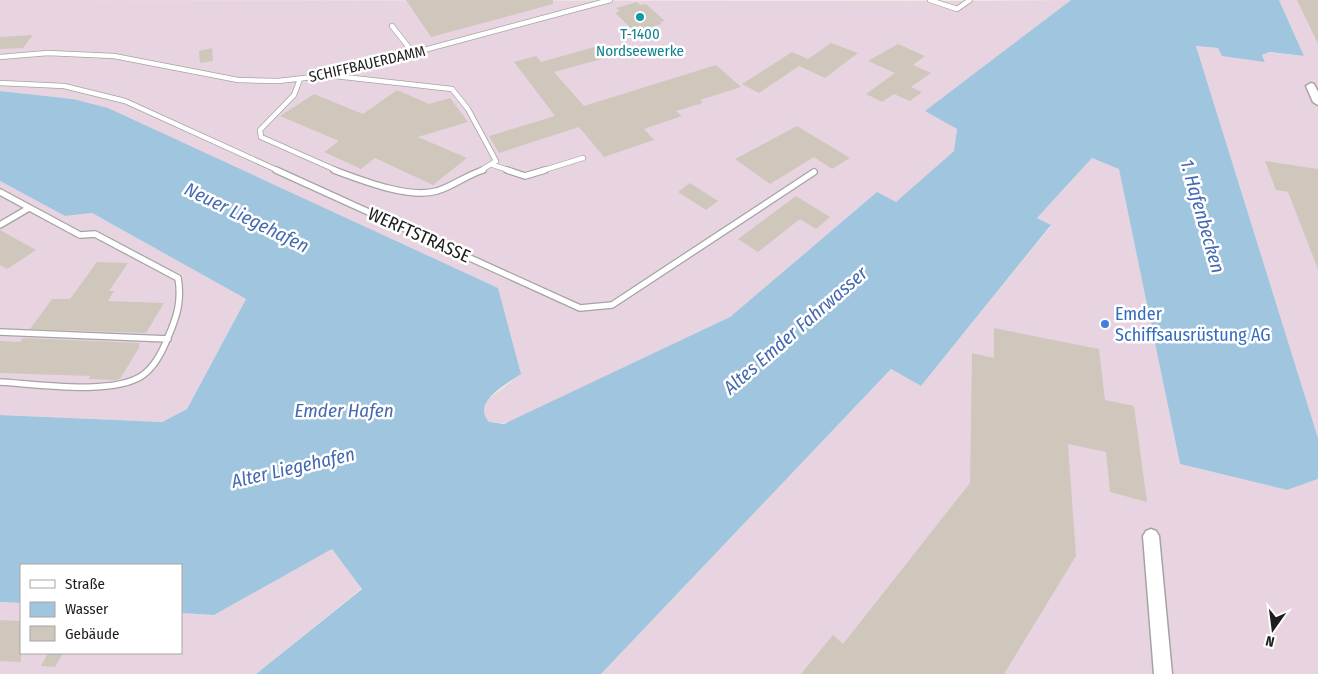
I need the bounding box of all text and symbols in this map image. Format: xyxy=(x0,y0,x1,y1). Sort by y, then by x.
marker: T-1400 Nordseewerke xyxy=(634,11,646,23)
place label: T-1400 Nordseewerke xyxy=(596,25,684,60)
street label: SCHIFFBAUERDAMM xyxy=(307,42,427,86)
water label: 1. Hafenbecken xyxy=(1175,157,1230,276)
water label: Neuer Liegehafen xyxy=(181,177,313,257)
street label: WERFTSTRASSE xyxy=(364,203,474,267)
water label: Altes Emder Fahrwasser xyxy=(718,261,873,400)
place label: Emder Schiffsausrüstung AG xyxy=(1115,303,1271,346)
marker: Emder Schiffsausrüstung AG xyxy=(1099,318,1111,330)
water label: Emder Hafen xyxy=(294,399,394,422)
water label: Alter Liegehafen xyxy=(228,442,357,493)
legend xyxy=(20,564,182,654)
text: Straße xyxy=(65,575,105,593)
text: Wasser xyxy=(65,600,109,618)
north arrow xyxy=(1248,604,1298,654)
text: Gebäude xyxy=(65,625,120,643)
text: N xyxy=(1264,632,1276,650)

